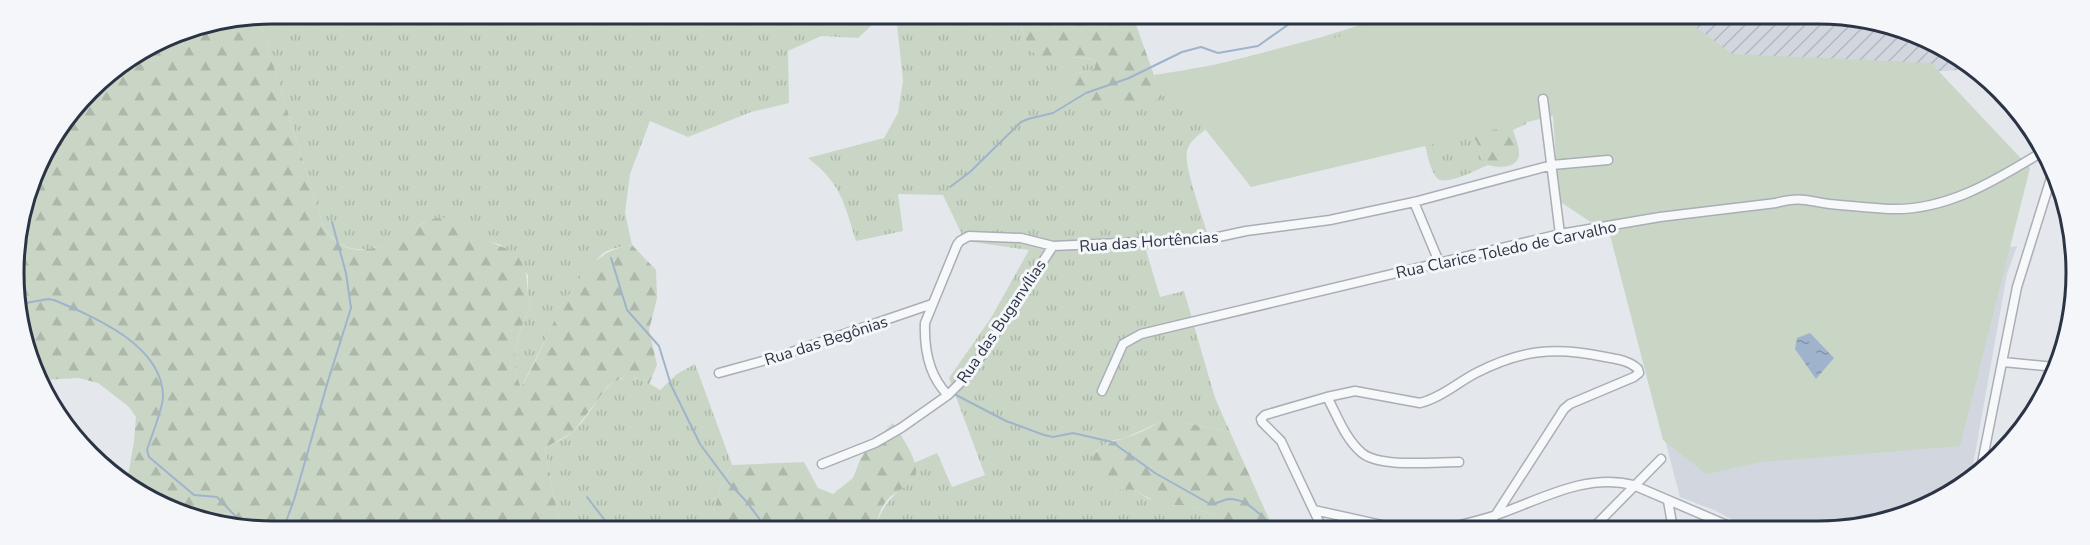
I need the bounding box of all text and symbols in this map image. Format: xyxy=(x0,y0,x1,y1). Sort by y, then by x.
street label: Rua Clarice Toledo de Carvalho xyxy=(1394,216,1619,284)
street label: Rua das Hortências xyxy=(1079,226,1219,258)
street label: Rua das Buganvílias xyxy=(952,255,1052,388)
street label: Rua das Begônias xyxy=(762,311,891,371)

